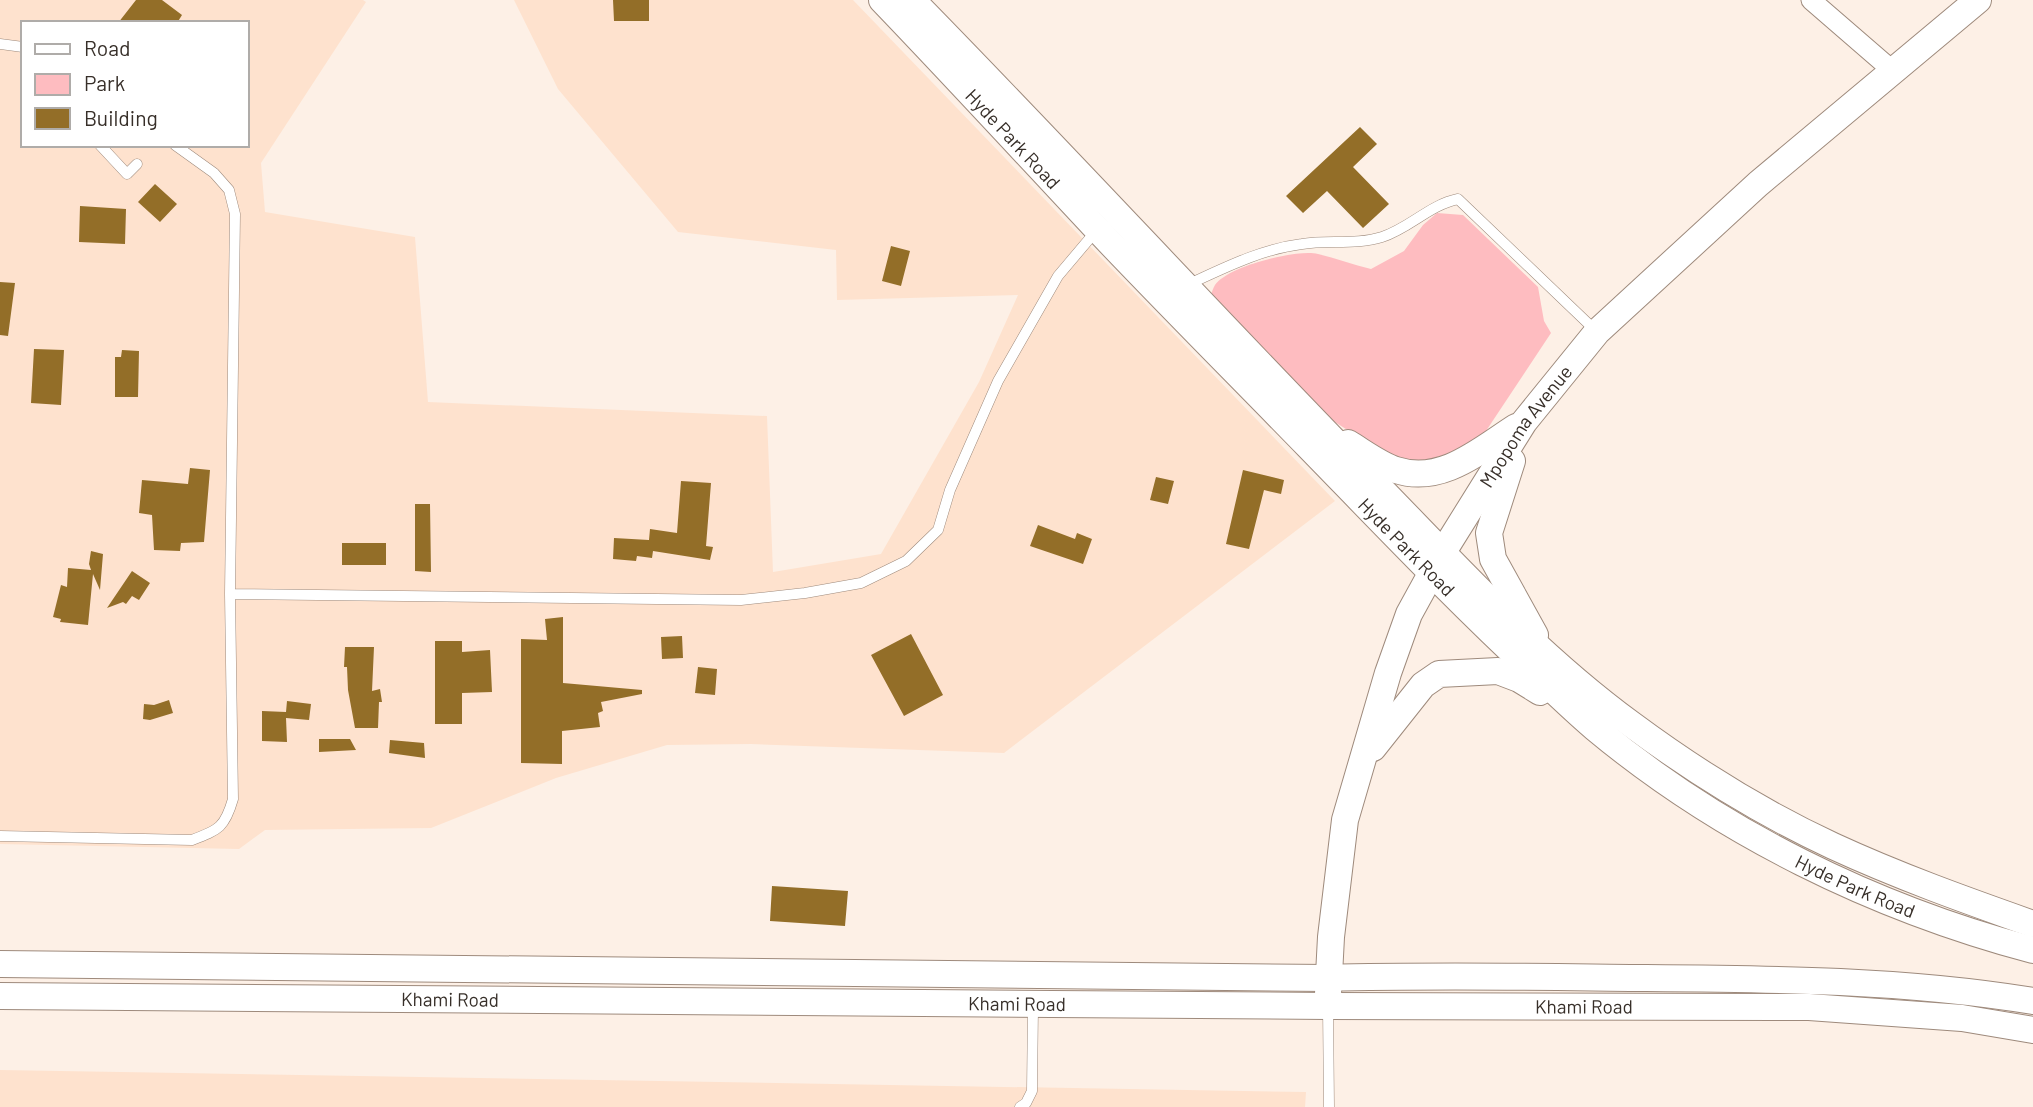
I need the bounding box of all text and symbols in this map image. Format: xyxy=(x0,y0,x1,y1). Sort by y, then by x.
legend xyxy=(21,21,248,147)
text: Road xyxy=(84,35,130,60)
text: Park xyxy=(84,70,125,95)
street label: Hyde Park Road xyxy=(961,84,1065,193)
text: Building xyxy=(84,105,158,130)
street label: Mpopoma Avenue xyxy=(1474,360,1577,491)
street label: Hyde Park Road xyxy=(1354,493,1460,601)
street label: Hyde Park Road xyxy=(1792,849,1918,922)
street label: Khami Road xyxy=(401,987,499,1011)
street label: Khami Road xyxy=(968,991,1066,1015)
street label: Khami Road xyxy=(1535,994,1633,1018)

